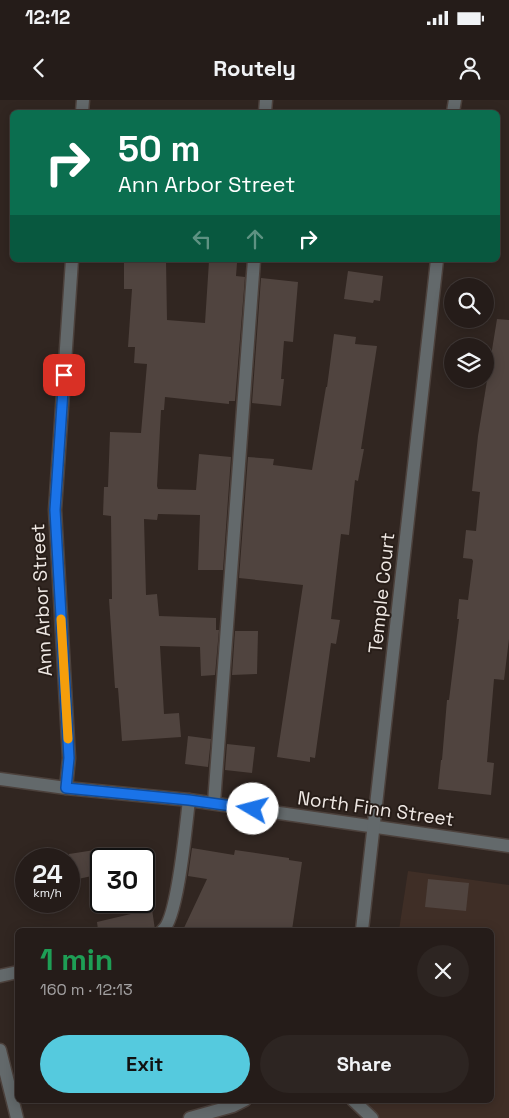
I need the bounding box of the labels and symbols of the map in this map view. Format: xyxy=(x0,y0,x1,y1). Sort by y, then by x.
pin xyxy=(43,354,85,396)
street label: Ann Arbor Street xyxy=(25,523,58,677)
street label: Temple Court xyxy=(363,531,400,655)
position arrow xyxy=(226,782,278,834)
street label: North Finn Street xyxy=(296,785,456,832)
speed limit sign: 30 xyxy=(90,848,155,913)

